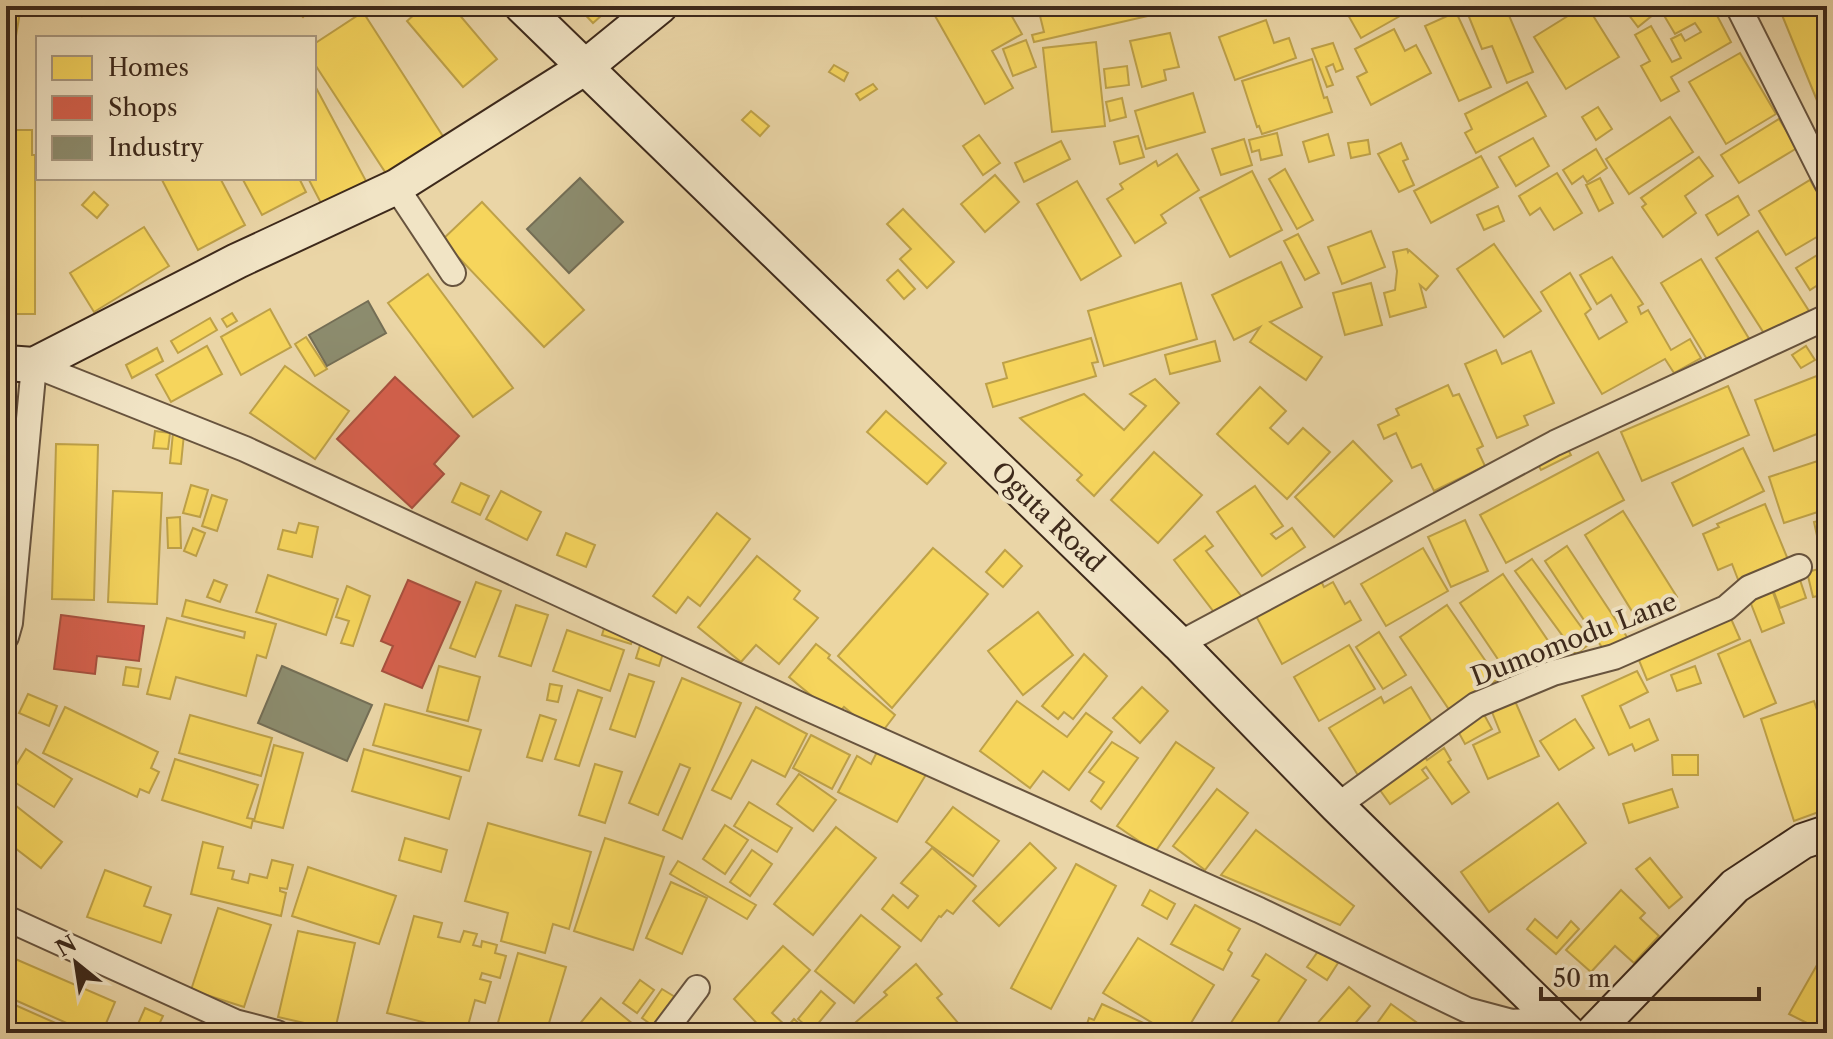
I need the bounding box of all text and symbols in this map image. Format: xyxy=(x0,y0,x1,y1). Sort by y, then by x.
legend xyxy=(36,36,316,180)
text: Homes xyxy=(108,53,189,82)
text: Shops xyxy=(108,93,177,122)
text: Industry xyxy=(108,133,204,162)
street label: Oguta Road xyxy=(985,455,1111,579)
street label: Dumomodu Lane xyxy=(1467,585,1681,693)
north arrow xyxy=(36,923,116,1003)
text: N xyxy=(51,930,81,963)
scale bar xyxy=(1541,951,1759,1001)
text: 50 m xyxy=(1553,964,1610,993)

